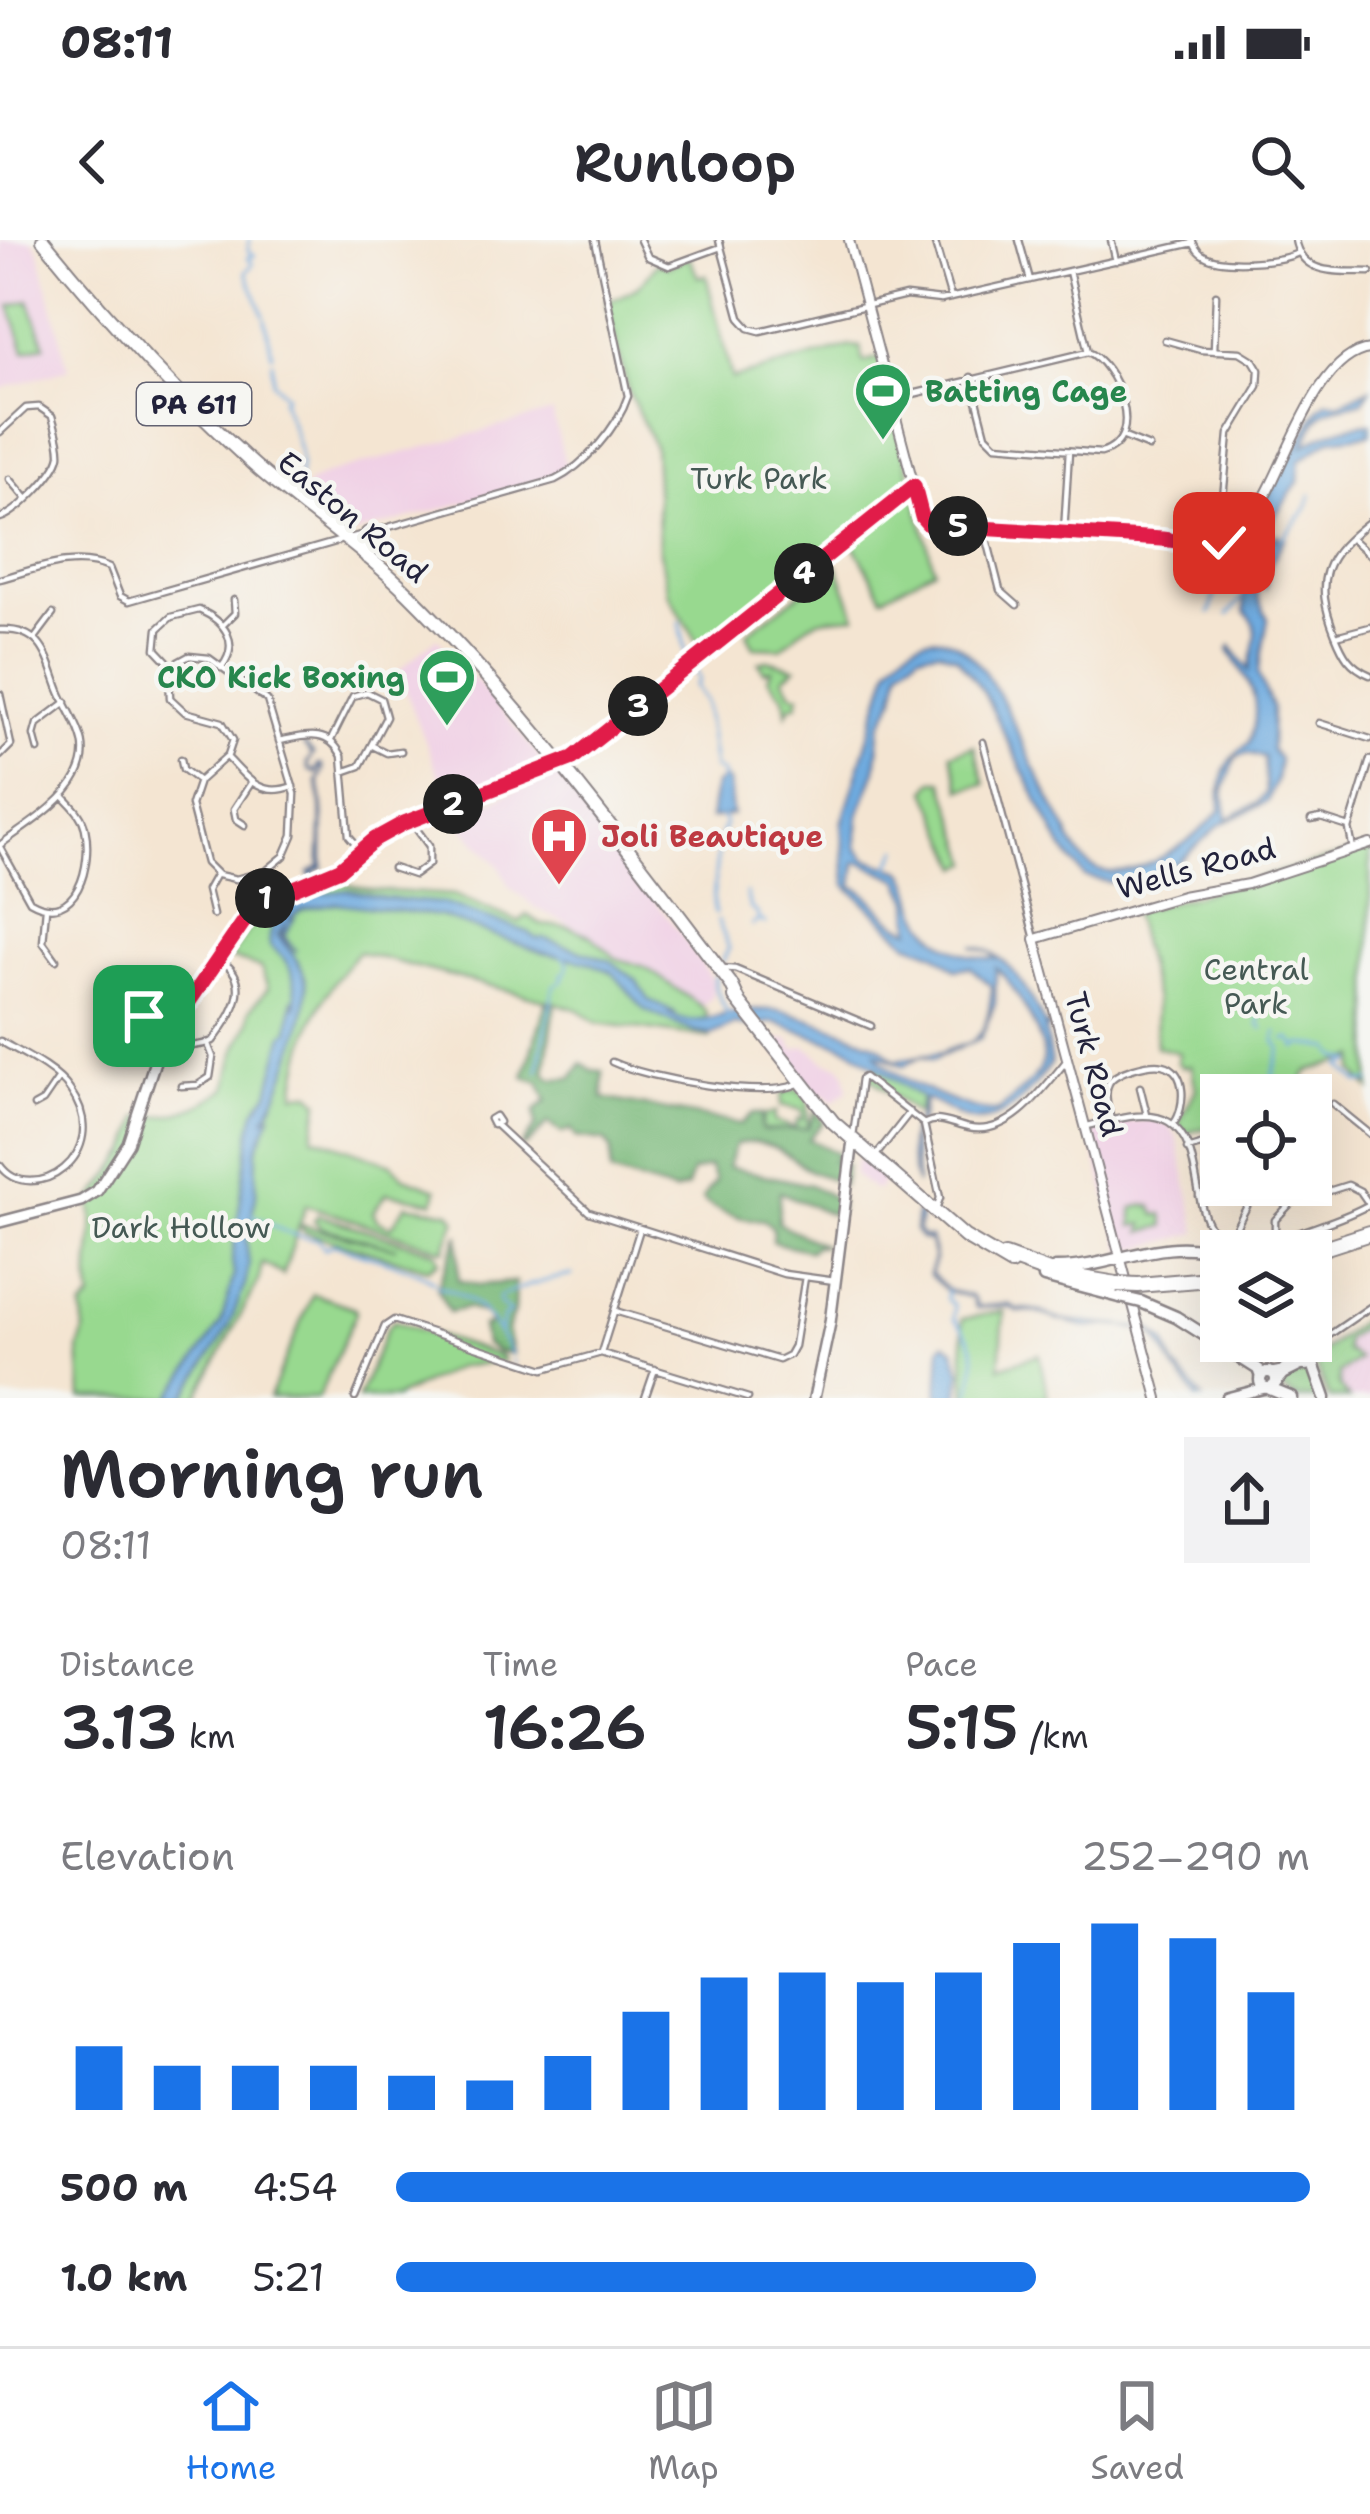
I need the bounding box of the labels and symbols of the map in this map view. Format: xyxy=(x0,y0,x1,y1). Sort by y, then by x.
sports icon: Batting Cage xyxy=(852,360,914,442)
place label: Batting Cage xyxy=(925,371,1127,412)
road number: PA 611 xyxy=(137,383,251,425)
street label: Easton Road xyxy=(269,442,437,592)
park label: Turk Park xyxy=(690,458,828,499)
pin xyxy=(1173,492,1275,594)
pin: 5 xyxy=(928,496,988,556)
pin: 4 xyxy=(774,543,834,603)
sports icon: CKO Kick Boxing xyxy=(416,646,478,728)
place label: CKO Kick Boxing xyxy=(157,657,405,698)
pin: 3 xyxy=(608,676,668,736)
pin: 2 xyxy=(423,774,483,834)
hospital icon: Joli Beautique xyxy=(528,805,590,887)
place label: Joli Beautique xyxy=(601,816,823,857)
street label: Wells Road xyxy=(1112,827,1280,909)
pin: 1 xyxy=(235,868,295,928)
park label: Central Park xyxy=(1203,949,1309,1024)
pin xyxy=(93,965,195,1067)
street label: Turk Road xyxy=(1055,987,1133,1141)
park label: Dark Hollow xyxy=(91,1207,271,1248)

